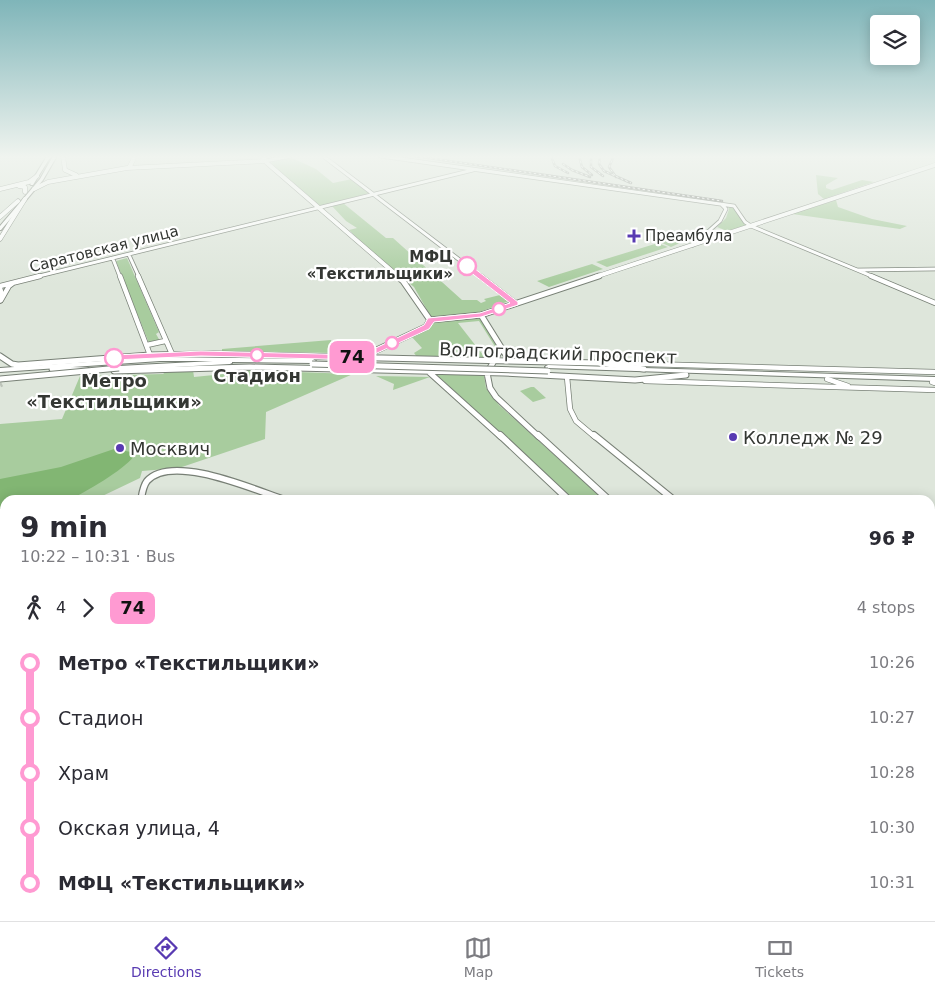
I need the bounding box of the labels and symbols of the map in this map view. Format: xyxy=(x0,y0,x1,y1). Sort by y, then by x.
street label: Саратовская улица xyxy=(28,222,180,276)
place label: Преамбула xyxy=(645,227,732,245)
marker: Преамбула xyxy=(627,229,641,243)
place label: МФЦ «Текстильщики» xyxy=(307,248,453,283)
marker: МФЦ «Текстильщики» xyxy=(457,256,477,276)
unlabelled marker xyxy=(492,302,506,316)
unlabelled marker xyxy=(385,336,399,350)
street label: Волгоградский проспект xyxy=(439,338,677,368)
line badge: 74 xyxy=(330,341,374,373)
marker: Метро «Текстильщики» xyxy=(104,348,124,368)
marker: Стадион xyxy=(250,348,264,362)
place label: Стадион xyxy=(213,365,301,386)
place label: Метро «Текстильщики» xyxy=(26,370,202,412)
place label: Колледж № 29 xyxy=(743,427,883,448)
marker: Колледж № 29 xyxy=(727,431,739,443)
place label: Москвич xyxy=(130,438,210,459)
marker: Москвич xyxy=(114,442,126,454)

